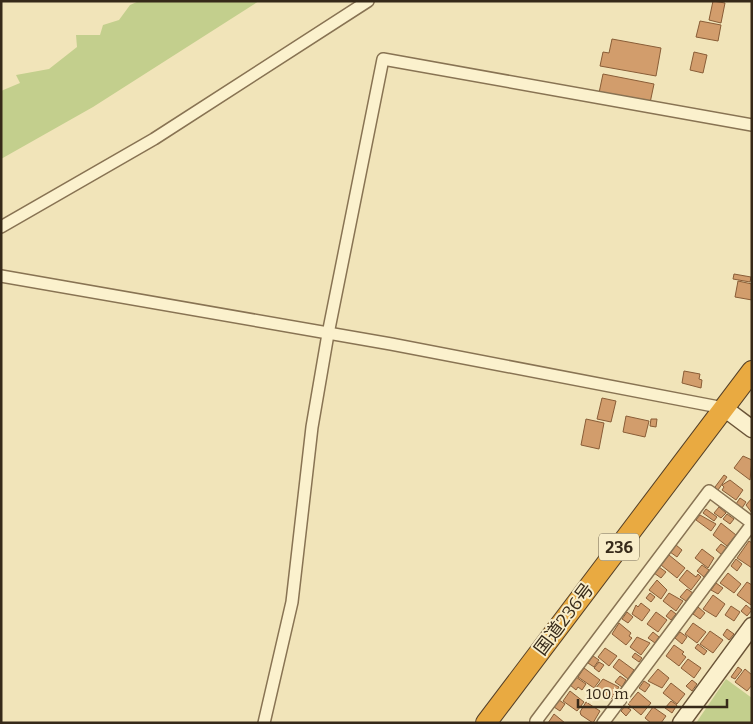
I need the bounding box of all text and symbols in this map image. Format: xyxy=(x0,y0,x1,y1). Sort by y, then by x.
road number: 236 xyxy=(599,534,639,560)
street label: 国道236号 xyxy=(530,579,598,659)
scale bar xyxy=(578,676,727,708)
text: 100 m xyxy=(586,685,629,703)

